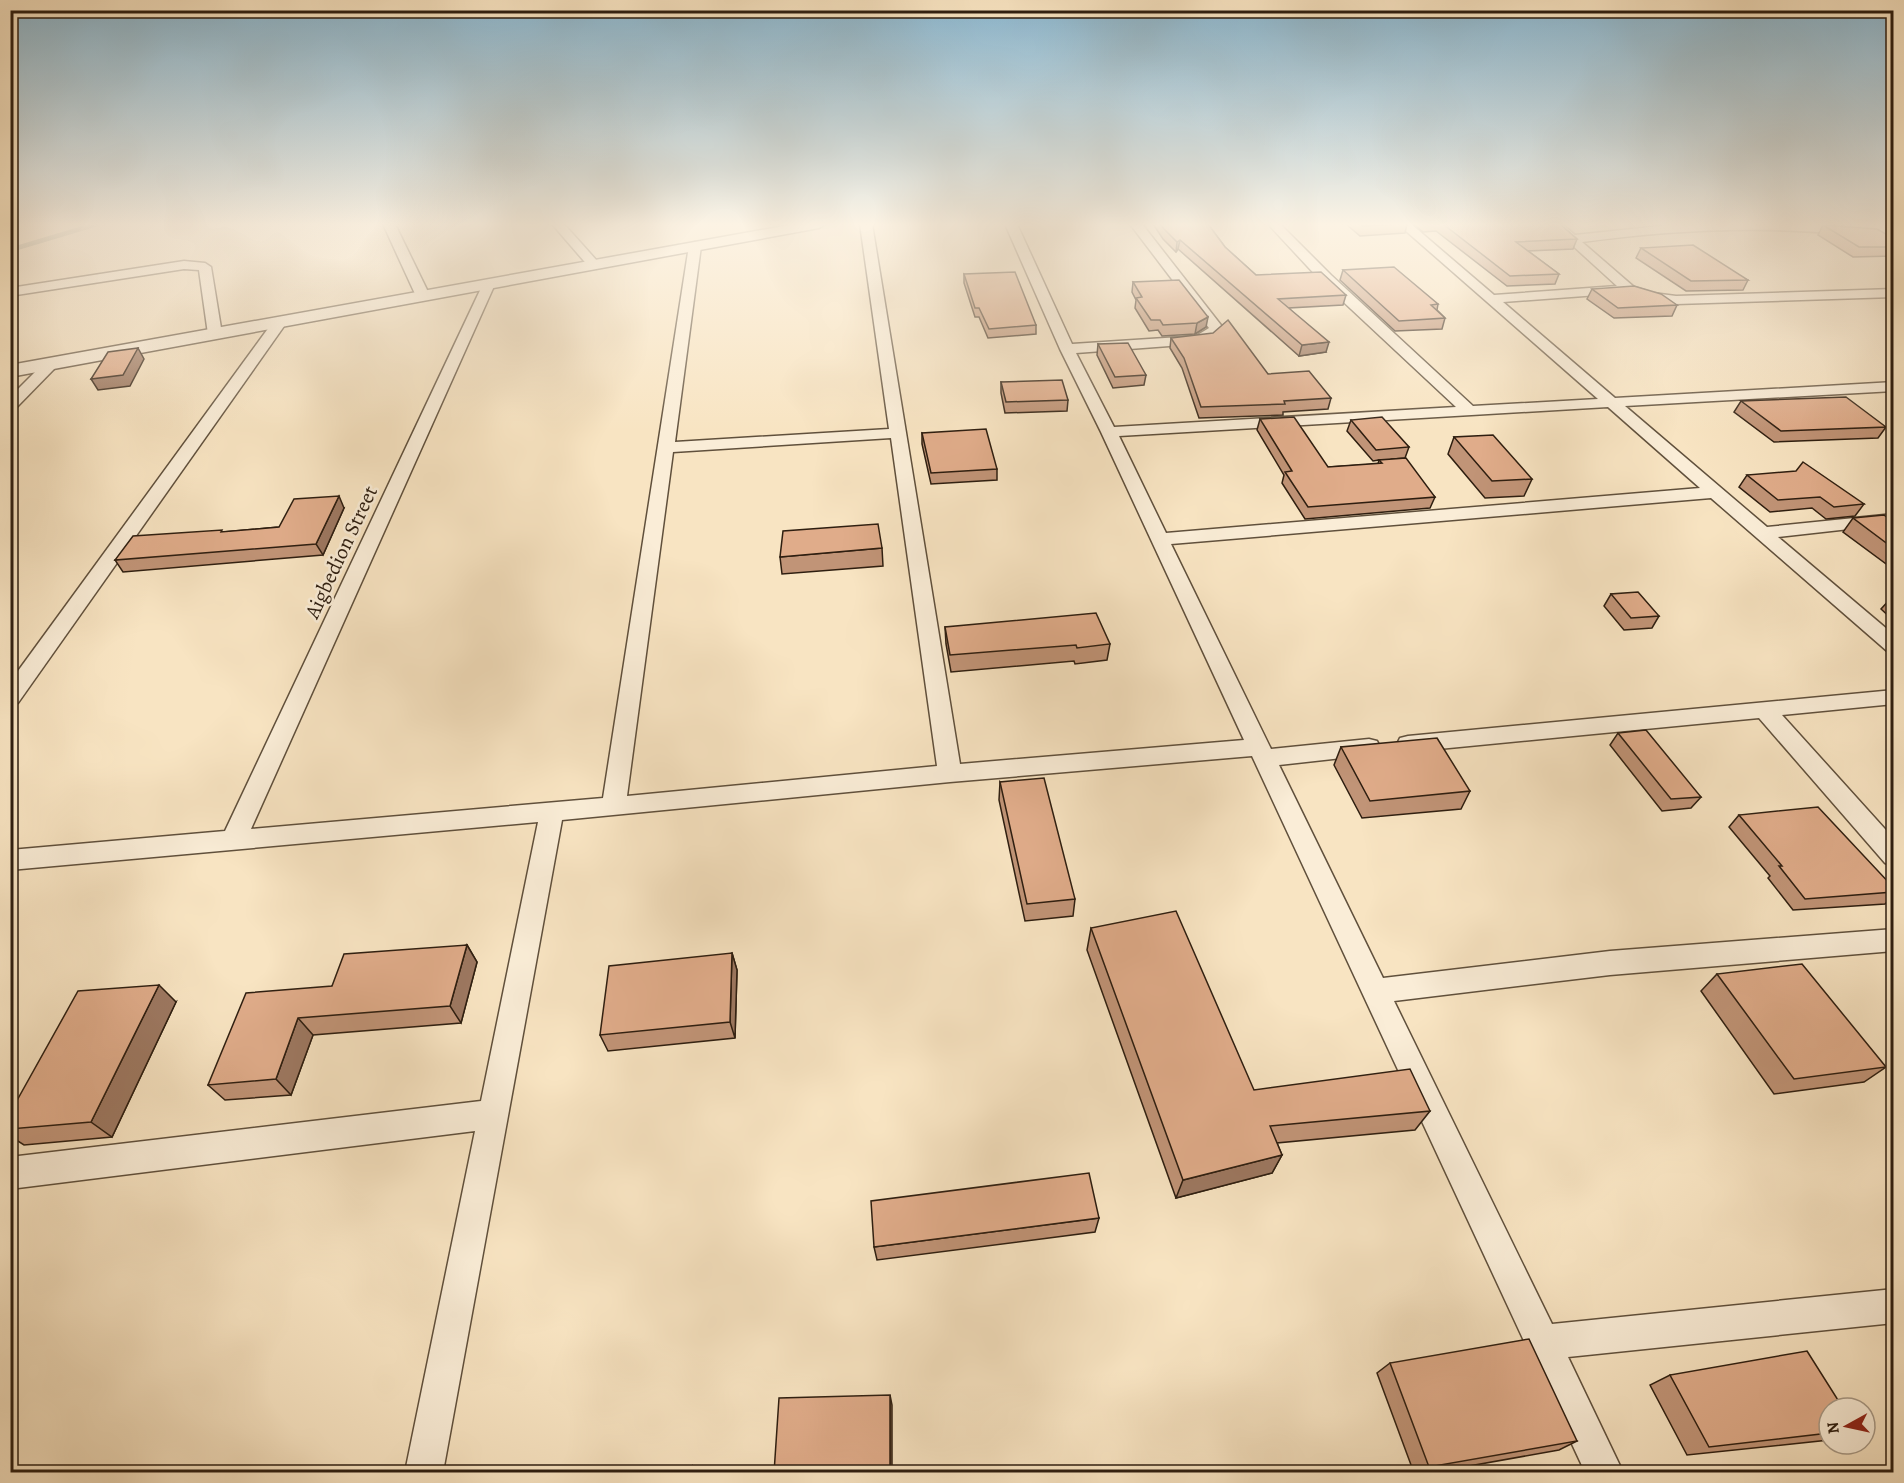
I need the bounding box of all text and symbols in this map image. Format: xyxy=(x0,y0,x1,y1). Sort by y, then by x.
street label: Aigbedion Street xyxy=(298,481,384,624)
north arrow xyxy=(1817,1396,1877,1456)
text: N xyxy=(1821,1420,1845,1435)

